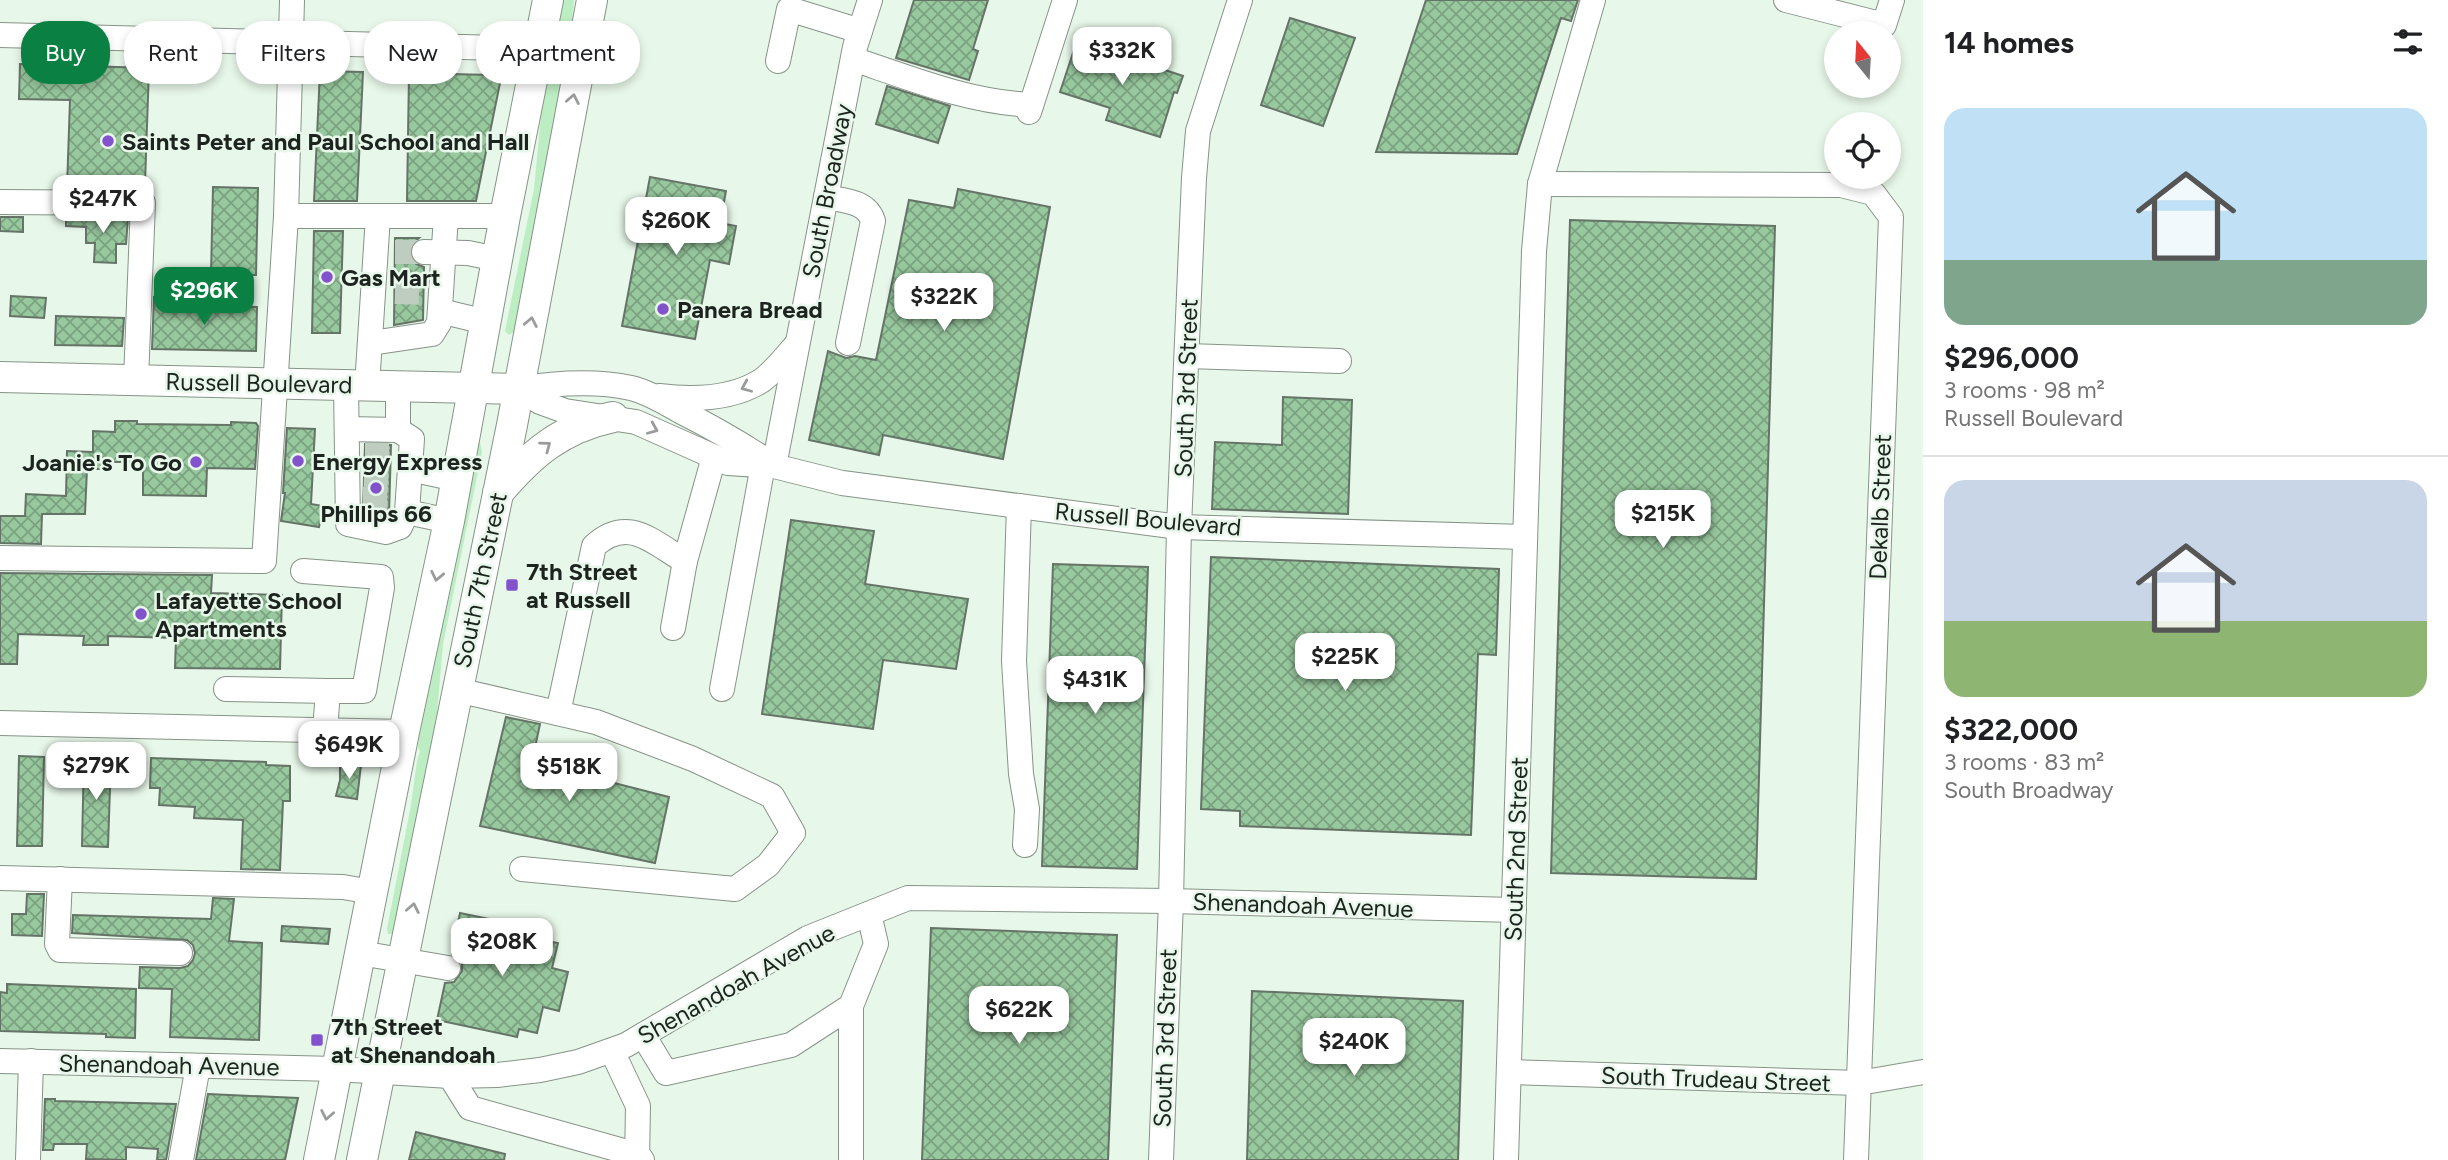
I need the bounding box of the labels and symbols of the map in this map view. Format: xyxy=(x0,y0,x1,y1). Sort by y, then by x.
north arrow xyxy=(1824,21,1900,98)
pin: $332K xyxy=(1073,28,1171,87)
one-way arrow xyxy=(565,93,580,105)
street label: South Broadway xyxy=(796,101,858,280)
place label: Saints Peter and Paul School and Hall xyxy=(122,127,529,156)
marker: Saints Peter and Paul School and Hall xyxy=(100,133,116,149)
pin: $247K xyxy=(54,176,152,235)
pin: $260K xyxy=(627,198,725,257)
place label: Gas Mart xyxy=(341,263,441,292)
pin: $296K xyxy=(155,268,253,327)
marker: Gas Mart xyxy=(319,269,335,285)
pin: $322K xyxy=(895,274,993,333)
place label: Panera Bread xyxy=(677,295,823,324)
street label: South 3rd Street xyxy=(1168,298,1204,478)
marker: Panera Bread xyxy=(655,301,671,317)
one-way arrow xyxy=(523,316,538,328)
street label: Russell Boulevard xyxy=(165,367,353,399)
one-way arrow xyxy=(740,379,752,393)
one-way arrow xyxy=(646,421,658,435)
street label: Dekalb Street xyxy=(1863,434,1897,580)
one-way arrow xyxy=(538,442,551,454)
place label: Energy Express xyxy=(312,447,482,476)
place label: Joanie's To Go xyxy=(22,448,182,477)
marker: Energy Express xyxy=(290,453,306,469)
marker: Joanie's To Go xyxy=(188,454,204,470)
marker: Phillips 66 xyxy=(368,480,384,496)
street label: South 7th Street xyxy=(447,489,513,671)
pin: $215K xyxy=(1614,490,1712,550)
street label: Russell Boulevard xyxy=(1054,496,1242,542)
place label: Phillips 66 xyxy=(320,499,432,528)
place label: 7th Street at Russell xyxy=(526,557,638,614)
one-way arrow xyxy=(431,570,445,582)
marker: 7th Street at Russell xyxy=(504,577,520,593)
place label: Lafayette School Apartments xyxy=(155,586,342,643)
marker: Lafayette School Apartments xyxy=(133,606,149,622)
pin: $225K xyxy=(1296,634,1394,693)
pin: $431K xyxy=(1046,656,1144,716)
pin: $649K xyxy=(300,722,398,781)
pin: $279K xyxy=(47,742,145,802)
pin: $518K xyxy=(520,744,618,803)
street label: South 2nd Street xyxy=(1498,756,1534,942)
street label: Shenandoah Avenue xyxy=(1192,887,1414,923)
one-way arrow xyxy=(405,902,420,914)
pin: $208K xyxy=(453,918,551,978)
street label: Shenandoah Avenue xyxy=(632,918,840,1050)
street label: South 3rd Street xyxy=(1147,948,1183,1128)
pin: $622K xyxy=(970,986,1068,1046)
place label: 7th Street at Shenandoah xyxy=(331,1012,495,1069)
pin: $240K xyxy=(1305,1018,1403,1078)
marker: 7th Street at Shenandoah xyxy=(309,1032,325,1048)
street label: Shenandoah Avenue xyxy=(58,1049,280,1081)
street label: South Trudeau Street xyxy=(1601,1060,1831,1098)
one-way arrow xyxy=(321,1109,336,1121)

